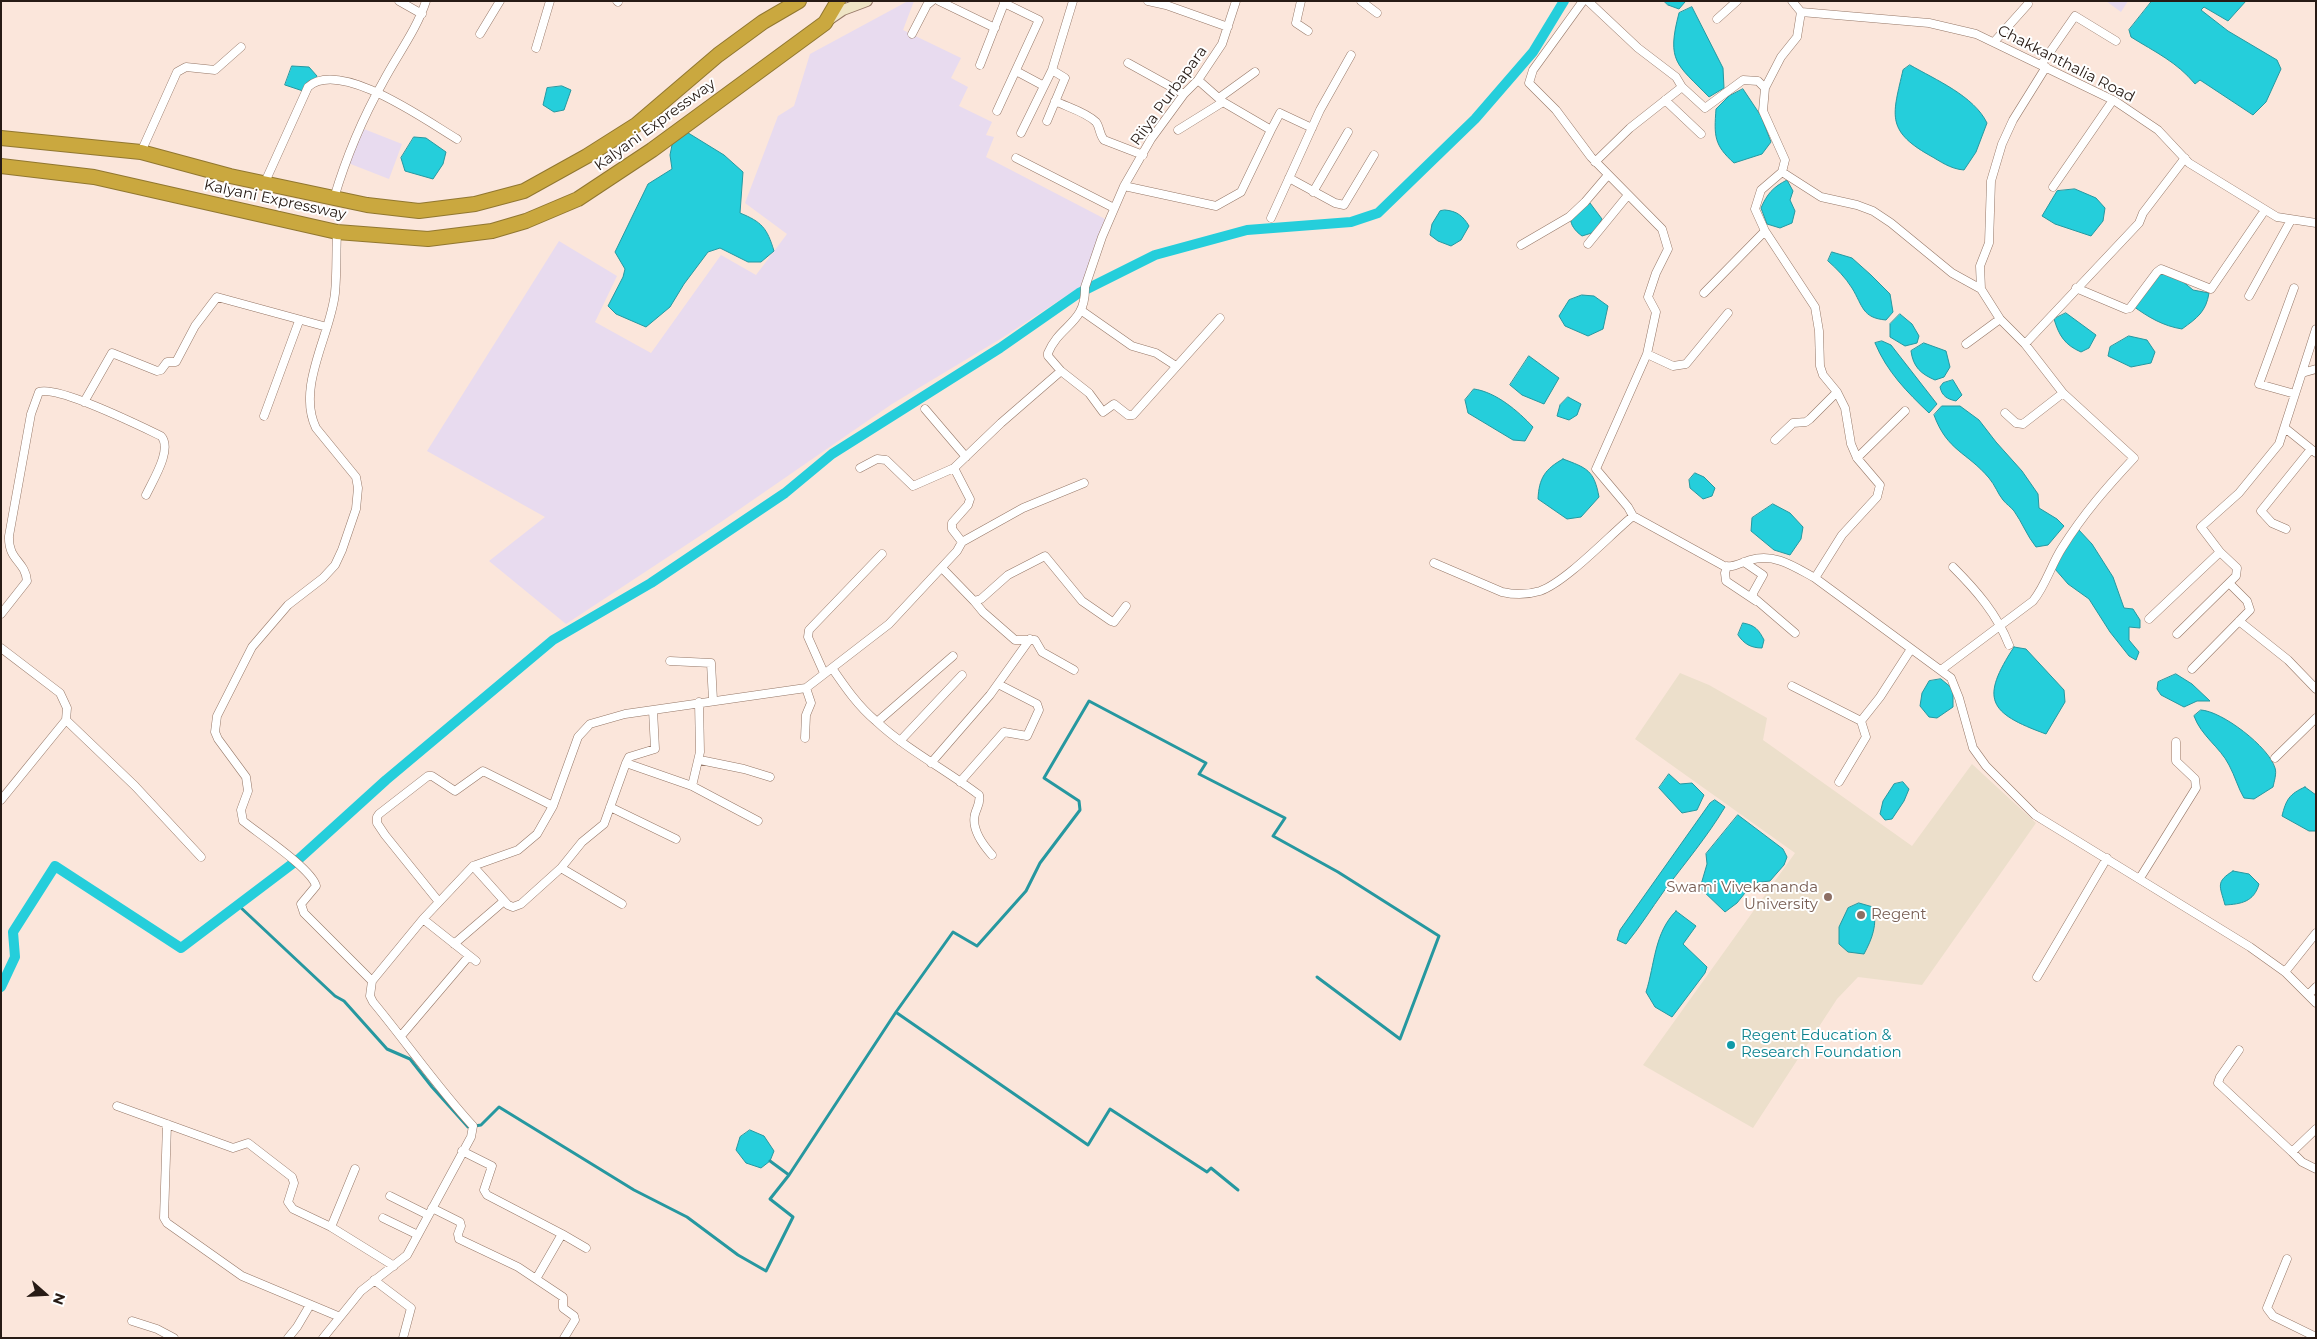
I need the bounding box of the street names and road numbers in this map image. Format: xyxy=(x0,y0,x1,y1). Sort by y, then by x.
street label: Chakkanthalia Road xyxy=(1994,22,2138,106)
street label: Riiya Purbapara xyxy=(1127,43,1211,149)
street label: Kalyani Expressway xyxy=(591,75,719,175)
street label: Kalyani Expressway xyxy=(202,176,348,224)

